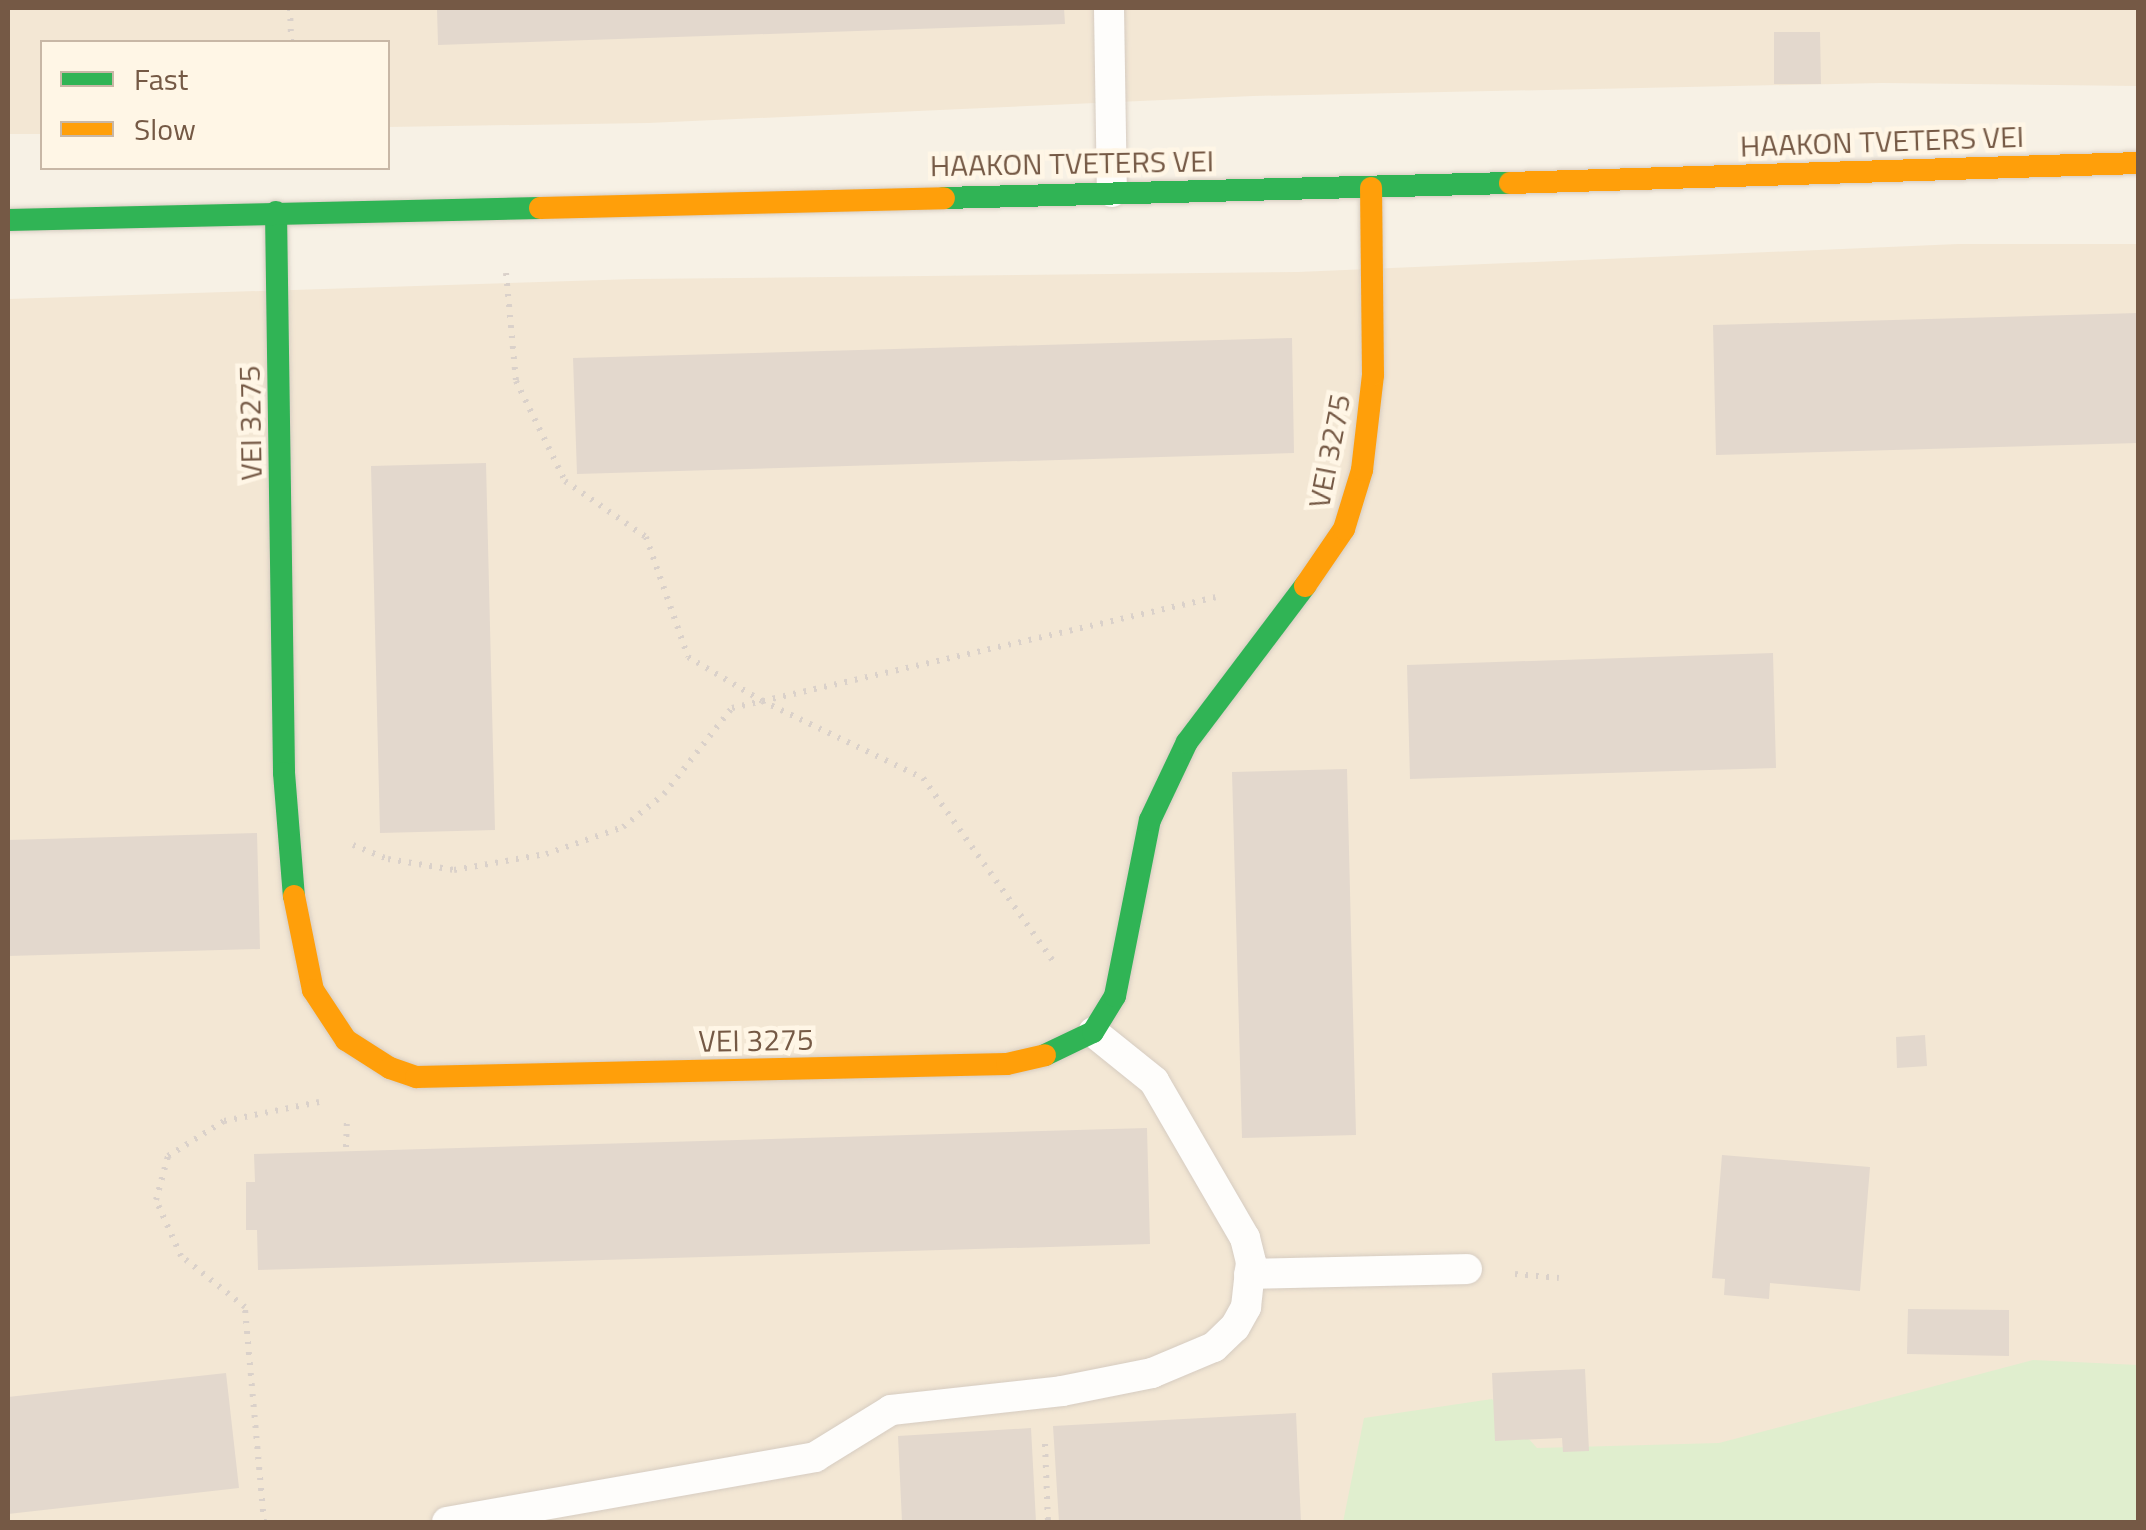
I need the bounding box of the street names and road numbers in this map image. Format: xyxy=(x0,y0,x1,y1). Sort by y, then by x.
street label: HAAKON TVETERS VEI xyxy=(1739,118,2025,164)
street label: HAAKON TVETERS VEI xyxy=(930,143,1214,183)
street label: VEI 3275 xyxy=(231,365,269,481)
street label: VEI 3275 xyxy=(1300,391,1358,511)
street label: VEI 3275 xyxy=(698,1021,814,1059)

